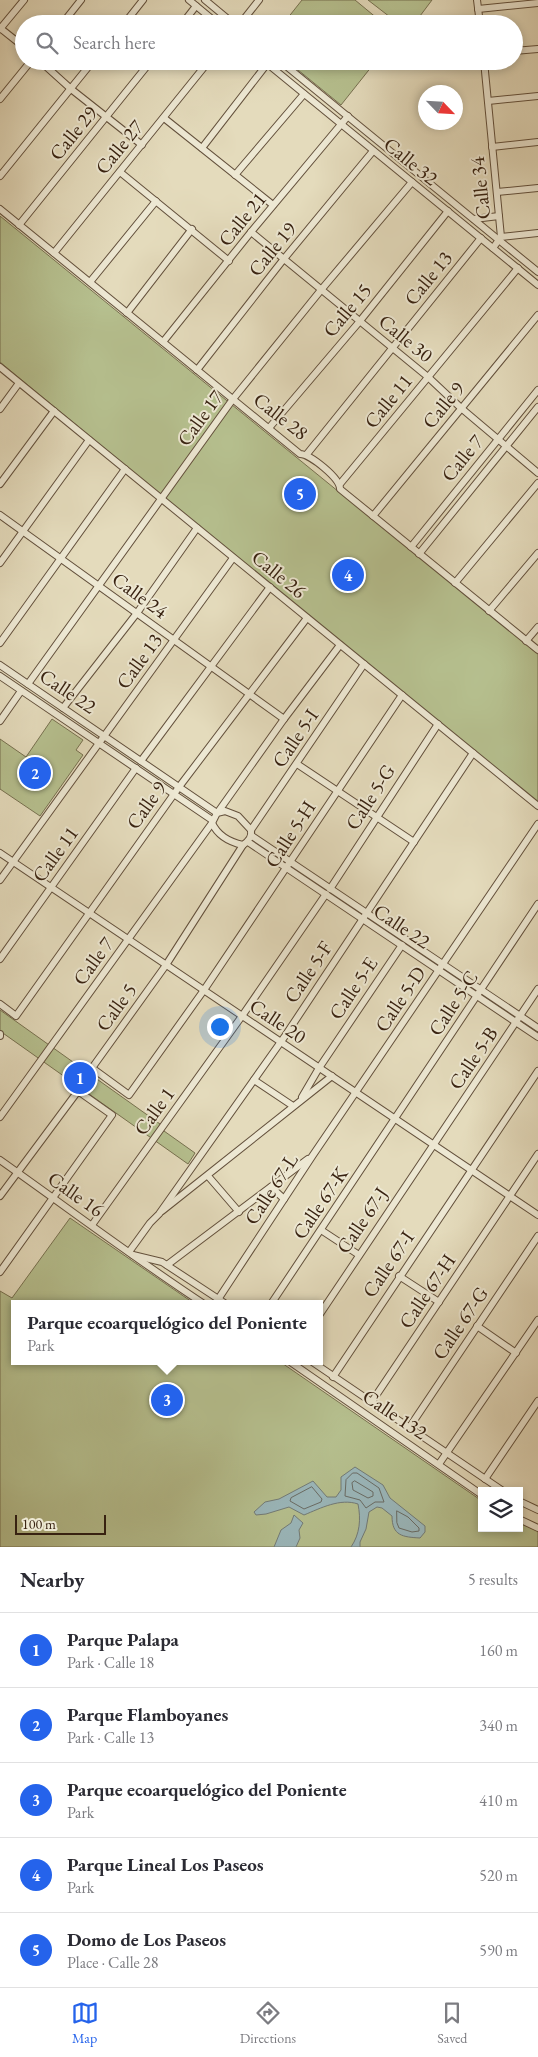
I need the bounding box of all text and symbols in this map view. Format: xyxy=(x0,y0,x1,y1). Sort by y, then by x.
search box xyxy=(15,15,523,70)
icon: search xyxy=(33,29,61,57)
text: Search here xyxy=(73,30,155,55)
north arrow xyxy=(418,85,463,130)
street label: Calle 29 xyxy=(43,100,103,166)
street label: Calle 27 xyxy=(89,114,149,180)
street label: Calle 32 xyxy=(378,131,444,191)
street label: Calle 34 xyxy=(464,155,496,221)
street label: Calle 21 xyxy=(212,186,272,252)
street label: Calle 19 xyxy=(242,216,302,282)
street label: Calle 13 xyxy=(398,245,458,311)
street label: Calle 15 xyxy=(317,278,377,342)
street label: Calle 30 xyxy=(373,308,439,368)
street label: Calle 11 xyxy=(358,368,418,434)
street label: Calle 9 xyxy=(416,376,470,434)
street label: Calle 17 xyxy=(171,385,229,451)
street label: Calle 28 xyxy=(248,386,314,446)
street label: Calle 7 xyxy=(435,429,489,487)
pin: 5 xyxy=(284,475,316,513)
street label: Calle 26 xyxy=(246,544,312,604)
pin: 4 xyxy=(332,556,364,594)
street label: Calle 24 xyxy=(107,566,173,624)
street label: Calle 13 xyxy=(110,628,168,694)
street label: Calle 22 xyxy=(35,663,102,720)
street label: Calle 5-I xyxy=(266,703,324,772)
pin: 2 xyxy=(19,754,51,792)
street label: Calle 5-G xyxy=(339,759,401,835)
street label: Calle 9 xyxy=(120,775,172,834)
street label: Calle 5-H xyxy=(259,796,321,872)
street label: Calle 11 xyxy=(26,821,84,887)
street label: Calle 22 xyxy=(369,898,436,955)
street label: Calle 7 xyxy=(67,932,119,990)
street label: Calle 5-F xyxy=(278,936,338,1008)
street label: Calle 5-E xyxy=(323,952,383,1024)
street label: Calle 5-D xyxy=(369,961,431,1037)
street label: Calle 5-C xyxy=(422,965,484,1041)
street label: Calle 5 xyxy=(90,978,142,1036)
street label: Calle 20 xyxy=(245,993,312,1050)
your location xyxy=(207,1014,233,1040)
street label: Calle 5-B xyxy=(443,1022,503,1094)
pin: 1 xyxy=(64,1059,96,1097)
street label: Calle 1 xyxy=(128,1082,180,1140)
street label: Calle 67-L xyxy=(238,1148,304,1230)
street label: Calle 67-K xyxy=(286,1161,354,1244)
street label: Calle 16 xyxy=(43,1165,109,1223)
street label: Calle 67-J xyxy=(330,1182,394,1258)
street label: Calle 67-I xyxy=(356,1225,420,1302)
street label: Calle 67-H xyxy=(393,1249,461,1333)
street label: Calle 67-G xyxy=(426,1281,494,1365)
popup xyxy=(11,1300,323,1365)
text: Parque ecoarquelógico del Poniente xyxy=(27,1310,307,1335)
text: Park xyxy=(27,1335,54,1356)
pin: 3 xyxy=(151,1381,183,1419)
street label: Calle 132 xyxy=(358,1383,433,1445)
map controls xyxy=(478,1487,523,1532)
button: layers xyxy=(478,1487,523,1532)
scale bar xyxy=(15,1512,106,1535)
text: 100 m xyxy=(22,1515,56,1533)
text: Nearby xyxy=(20,1566,84,1593)
text: 5 results xyxy=(468,1569,518,1590)
text: Parque Palapa xyxy=(67,1627,179,1652)
text: 1 xyxy=(32,1640,40,1661)
text: 160 m xyxy=(479,1640,518,1661)
text: Park · Calle 18 xyxy=(67,1652,154,1673)
text: Parque Flamboyanes xyxy=(67,1702,228,1727)
text: 2 xyxy=(32,1715,40,1736)
text: 340 m xyxy=(479,1715,518,1736)
text: Park · Calle 13 xyxy=(67,1727,154,1748)
text: Parque ecoarquelógico del Poniente xyxy=(67,1777,347,1802)
text: 3 xyxy=(32,1790,40,1811)
text: 410 m xyxy=(479,1790,518,1811)
text: Park xyxy=(67,1802,94,1823)
text: Parque Lineal Los Paseos xyxy=(67,1852,264,1877)
text: 4 xyxy=(32,1865,40,1886)
text: 520 m xyxy=(479,1865,518,1886)
text: Park xyxy=(67,1877,94,1898)
text: Domo de Los Paseos xyxy=(67,1927,226,1952)
text: 5 xyxy=(32,1940,40,1961)
text: 590 m xyxy=(479,1940,518,1961)
text: Place · Calle 28 xyxy=(67,1952,158,1973)
tab: Map xyxy=(71,1999,99,2047)
tab: Directions xyxy=(240,1999,296,2047)
tab: Saved xyxy=(437,1999,467,2047)

